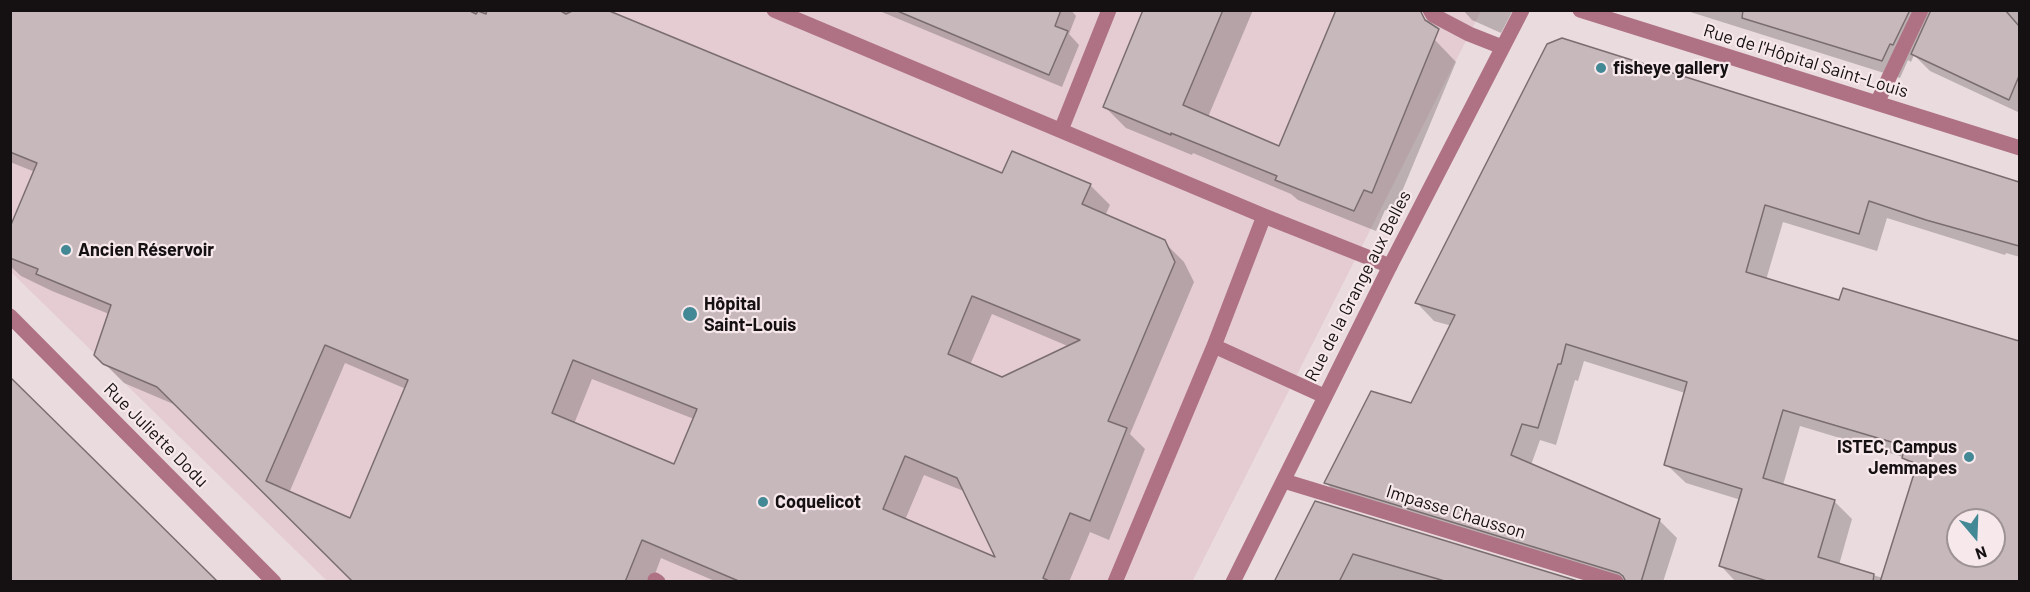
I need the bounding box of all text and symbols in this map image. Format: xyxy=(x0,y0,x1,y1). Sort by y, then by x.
street label: Rue de l'Hôpital Saint-Louis xyxy=(1701,20,1911,102)
place label: fisheye gallery xyxy=(1613,57,1729,79)
marker: fisheye gallery xyxy=(1594,61,1608,75)
street label: Rue de la Grange aux Belles xyxy=(1300,187,1416,385)
place label: Ancien Réservoir xyxy=(78,239,214,261)
marker: Ancien Réservoir xyxy=(59,243,73,257)
place label: Hôpital Saint-Louis xyxy=(704,293,796,336)
marker: Hôpital Saint-Louis xyxy=(681,305,699,323)
street label: Rue Juliette Dodu xyxy=(99,378,213,492)
place label: ISTEC, Campus Jemmapes xyxy=(1837,436,1957,478)
marker: ISTEC, Campus Jemmapes xyxy=(1962,450,1976,464)
street label: Impasse Chausson xyxy=(1384,480,1528,544)
place label: Coquelicot xyxy=(775,491,861,513)
marker: Coquelicot xyxy=(756,495,770,509)
north arrow xyxy=(1946,508,2006,568)
text: N xyxy=(1973,543,1990,564)

